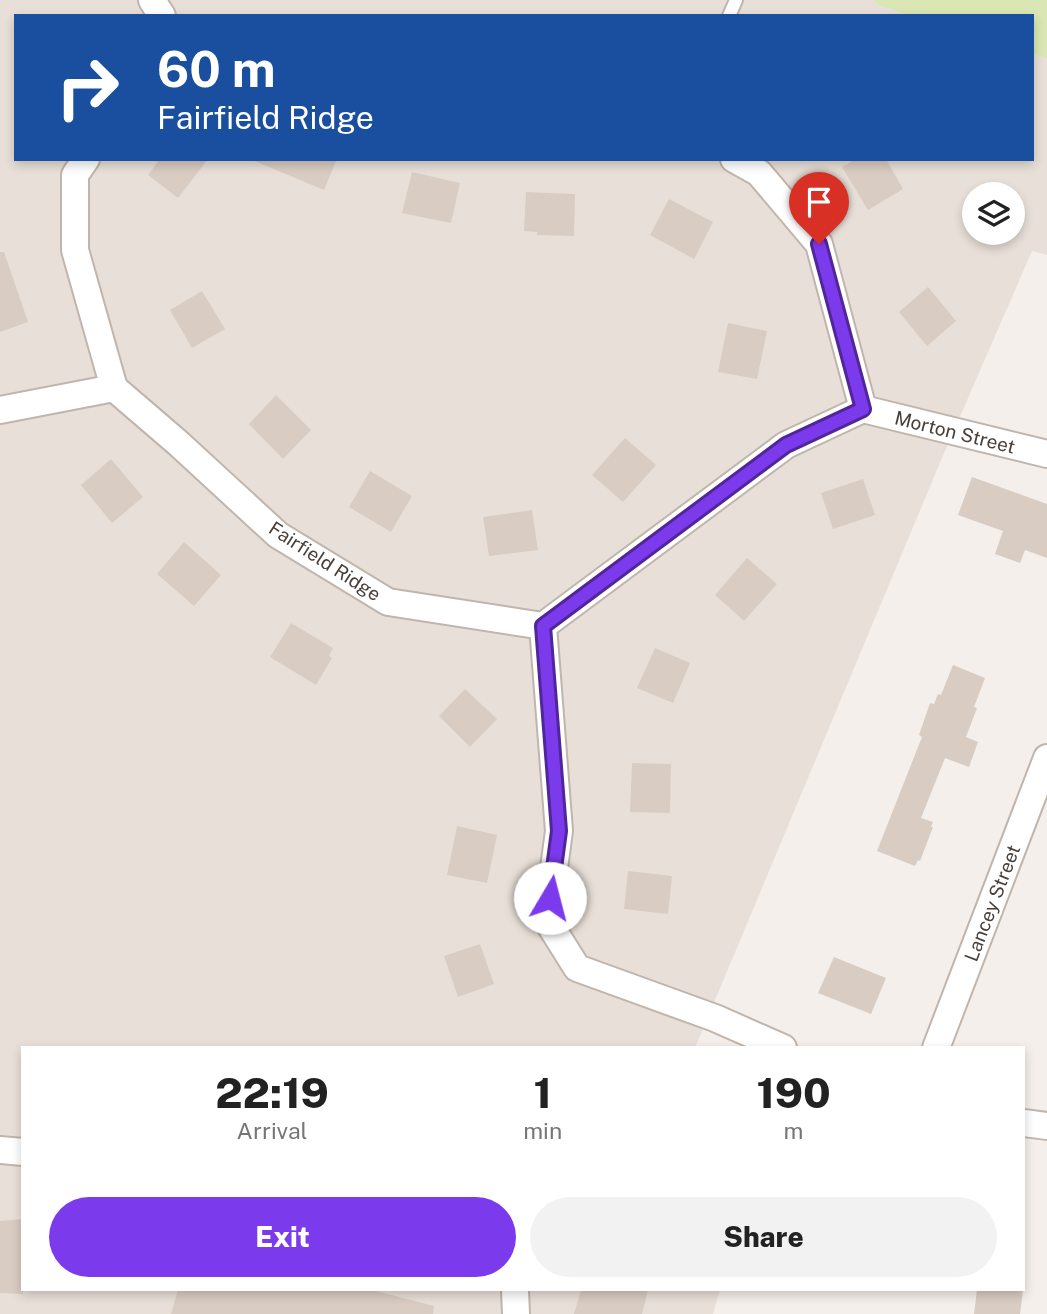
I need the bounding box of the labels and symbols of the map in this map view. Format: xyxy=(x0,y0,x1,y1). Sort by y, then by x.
pin xyxy=(789,172,849,244)
street label: Morton Street xyxy=(892,406,1018,458)
street label: Fairfield Ridge xyxy=(265,517,385,605)
street label: Lancey Street xyxy=(960,842,1024,964)
position arrow xyxy=(513,861,587,935)

